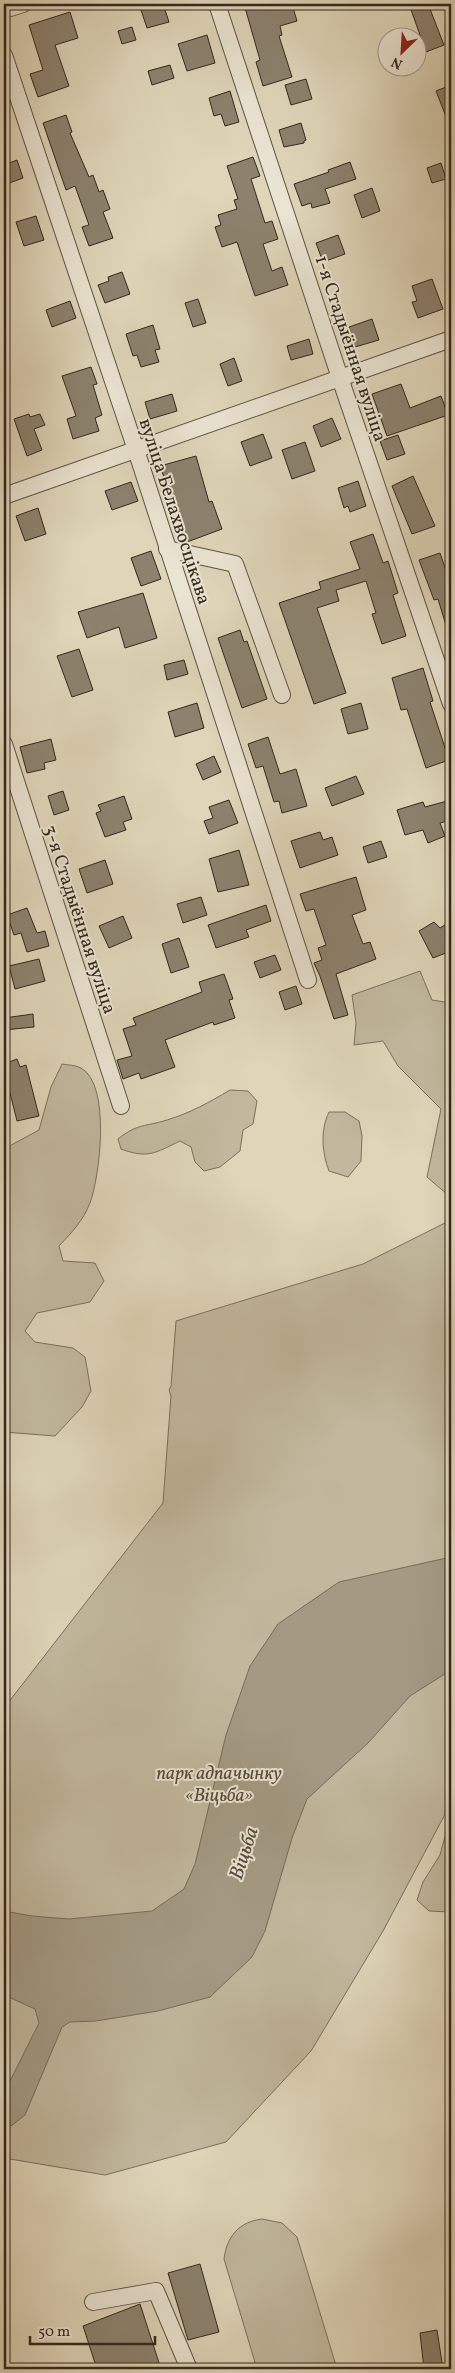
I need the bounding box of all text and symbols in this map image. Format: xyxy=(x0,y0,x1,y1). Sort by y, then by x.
north arrow xyxy=(378,28,428,78)
text: N xyxy=(389,52,406,73)
street label: 1-я Стадыённая вуліца xyxy=(308,252,393,445)
street label: вуліца Белахвосцікава xyxy=(132,415,216,608)
street label: 3-я Стадыённая вуліца xyxy=(36,822,122,1018)
park label: парк адпачынку «Віцьба» xyxy=(156,1761,282,1809)
water label: Віцьба xyxy=(223,1824,267,1883)
scale bar xyxy=(30,2313,155,2345)
text: 50 m xyxy=(38,2322,70,2343)

